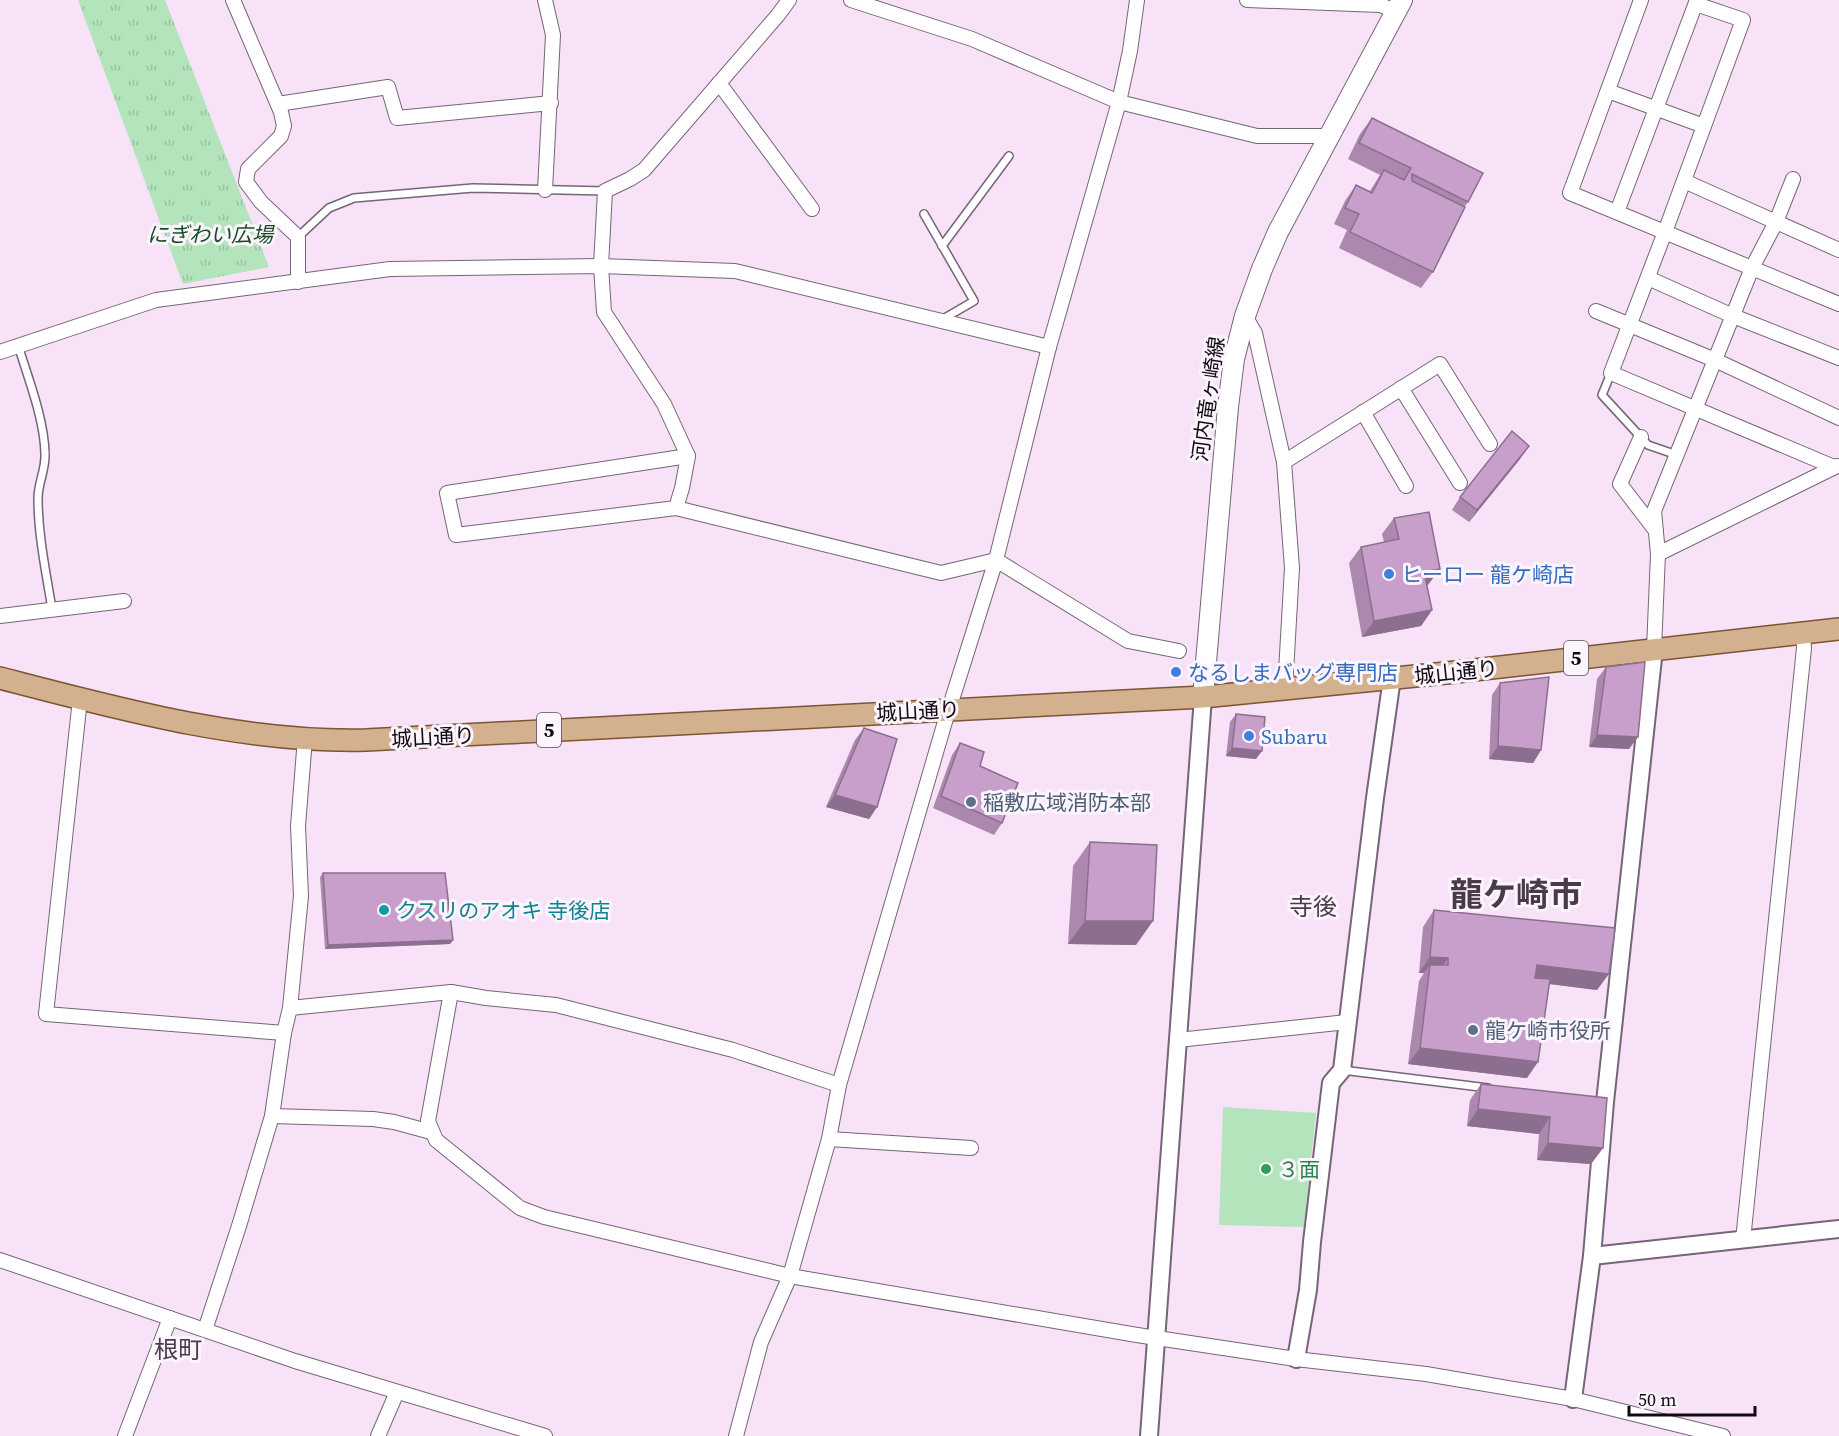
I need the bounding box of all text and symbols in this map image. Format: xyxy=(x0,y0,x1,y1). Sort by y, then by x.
park label: にぎわい広場 xyxy=(147,220,275,249)
street label: 河内竜ヶ崎線 xyxy=(1185,335,1231,463)
place label: ヒーロー 龍ケ崎店 xyxy=(1401,560,1574,589)
marker: ヒーロー 龍ケ崎店 xyxy=(1382,567,1396,581)
road number: 5 xyxy=(1564,641,1588,675)
street label: 城山通り xyxy=(1413,653,1499,691)
place label: なるしまバッグ専門店 xyxy=(1188,658,1398,687)
marker: なるしまバッグ専門店 xyxy=(1169,665,1183,679)
street label: 城山通り xyxy=(875,694,961,728)
road number: 5 xyxy=(537,713,561,747)
street label: 城山通り xyxy=(390,720,476,754)
place label: Subaru xyxy=(1261,722,1328,751)
marker: Subaru xyxy=(1242,729,1256,743)
place label: 稲敷広域消防本部 xyxy=(983,788,1151,817)
marker: 稲敷広域消防本部 xyxy=(964,795,978,809)
district label: 龍ケ崎市 xyxy=(1450,872,1582,917)
district label: 寺後 xyxy=(1289,890,1337,923)
place label: クスリのアオキ 寺後店 xyxy=(396,896,610,925)
marker: クスリのアオキ 寺後店 xyxy=(377,903,391,917)
place label: 龍ケ崎市役所 xyxy=(1485,1016,1611,1045)
marker: 龍ケ崎市役所 xyxy=(1466,1023,1480,1037)
place label: ３面 xyxy=(1278,1155,1320,1184)
marker: ３面 xyxy=(1259,1162,1273,1176)
district label: 根町 xyxy=(154,1333,202,1366)
scale bar xyxy=(1629,1379,1755,1417)
text: 50 m xyxy=(1638,1387,1676,1412)

